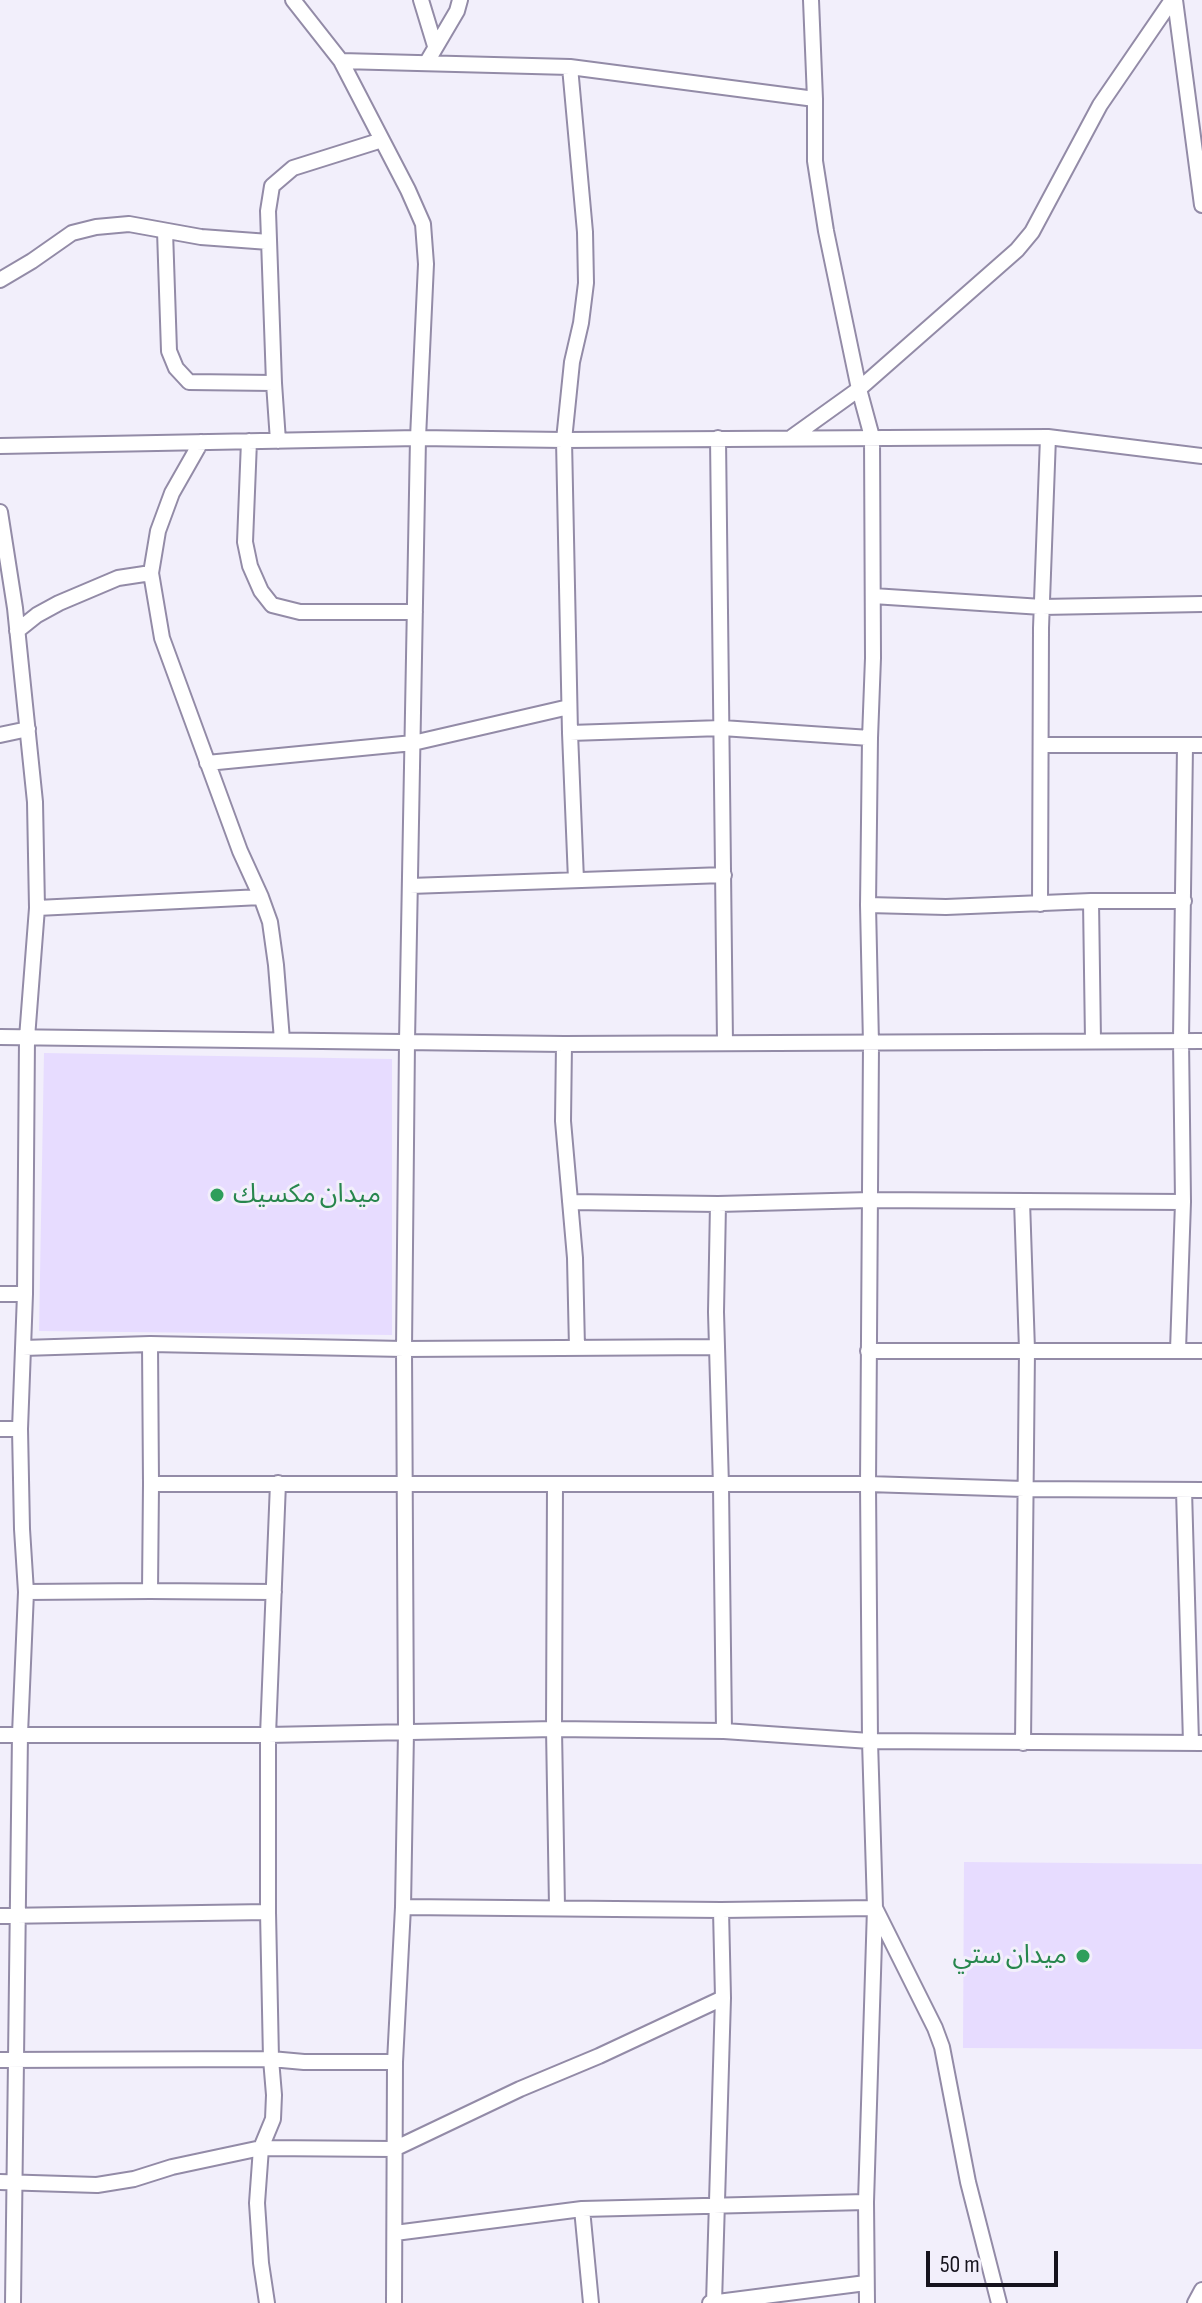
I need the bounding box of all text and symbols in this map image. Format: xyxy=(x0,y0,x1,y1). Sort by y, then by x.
place label: ميدان مكسيك xyxy=(233,1179,381,1211)
marker: ميدان مكسيك xyxy=(208,1186,226,1204)
place label: ميدان ستي xyxy=(952,1940,1067,1972)
marker: ميدان ستي xyxy=(1074,1947,1092,1965)
scale bar xyxy=(930,2235,1062,2285)
text: 50 m xyxy=(940,2250,980,2279)

